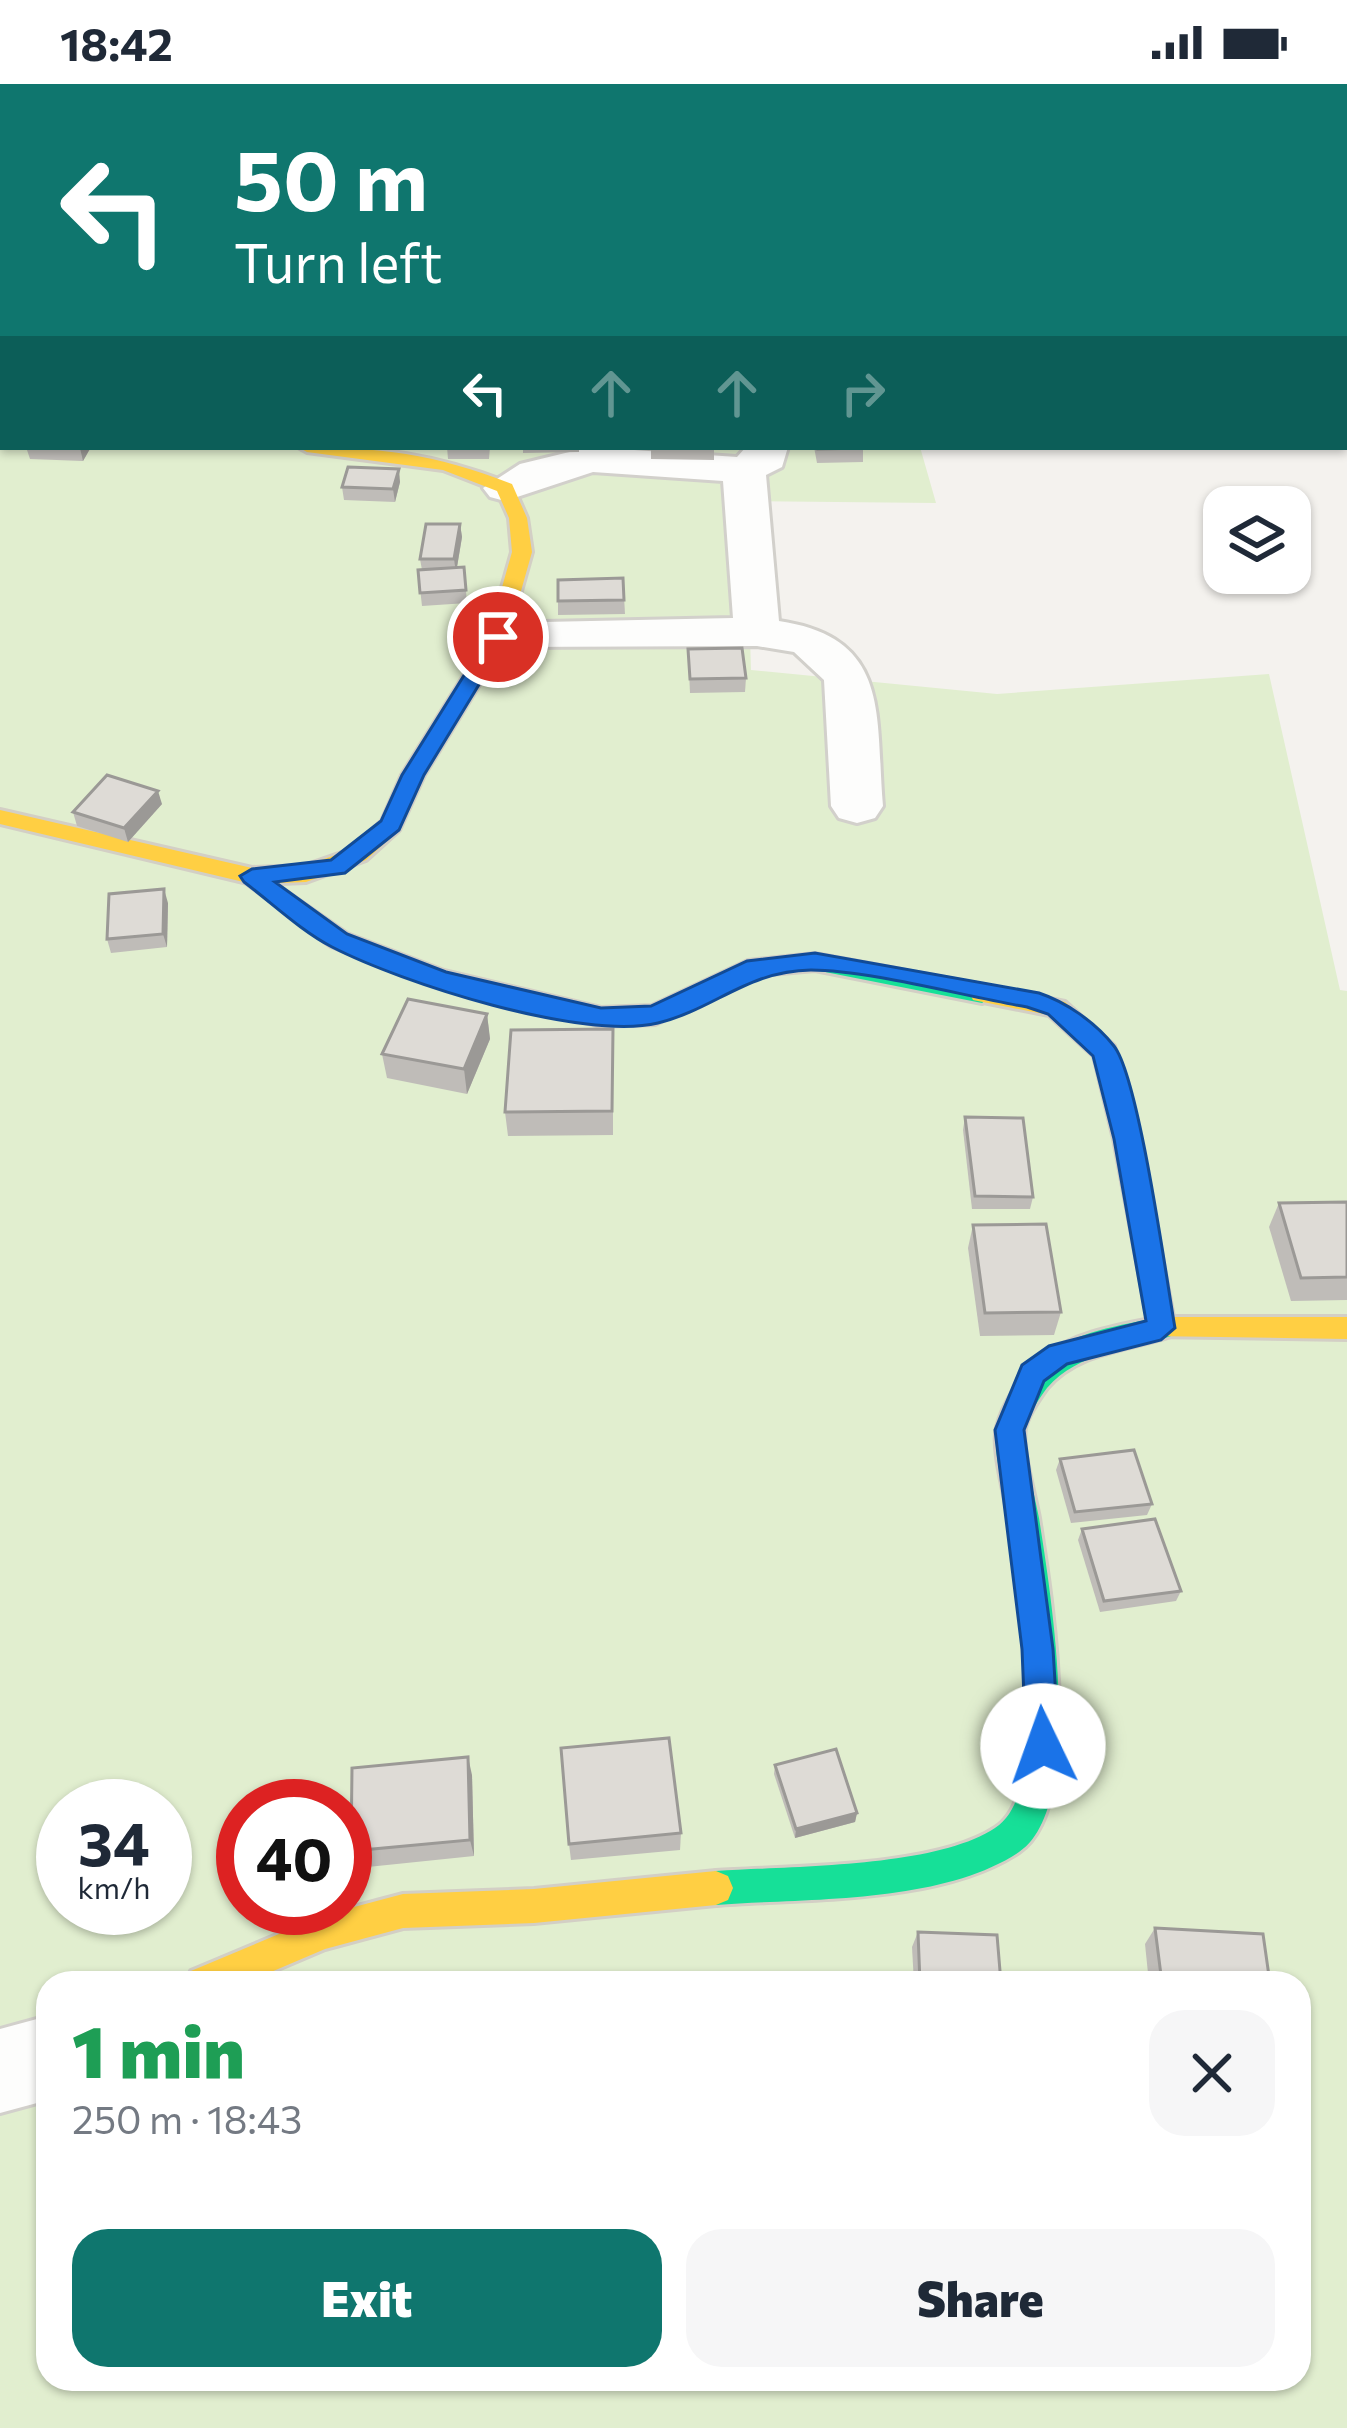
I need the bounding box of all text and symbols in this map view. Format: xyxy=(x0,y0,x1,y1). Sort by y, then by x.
text: 18:42 xyxy=(60,15,173,70)
text: 50 m xyxy=(234,126,428,228)
icon: left xyxy=(36,132,192,288)
text: Turn left xyxy=(234,228,442,294)
icon: left xyxy=(452,360,518,426)
icon: ahead xyxy=(578,360,644,426)
icon: ahead xyxy=(704,360,770,426)
icon: right xyxy=(830,360,896,426)
map controls xyxy=(1203,486,1311,594)
button: layers xyxy=(1203,486,1311,594)
pin xyxy=(447,586,549,688)
icon: arrive xyxy=(465,604,531,670)
position arrow xyxy=(980,1683,1106,1809)
speed limit sign: 40 xyxy=(216,1779,372,1935)
text: 34 xyxy=(78,1805,150,1878)
text: km/h xyxy=(78,1868,150,1905)
text: 1 min xyxy=(72,2005,245,2093)
button: close xyxy=(1149,2010,1275,2136)
text: 250 m · 18:43 xyxy=(72,2094,302,2142)
button: Exit xyxy=(72,2229,662,2367)
button: Share xyxy=(686,2229,1275,2367)

